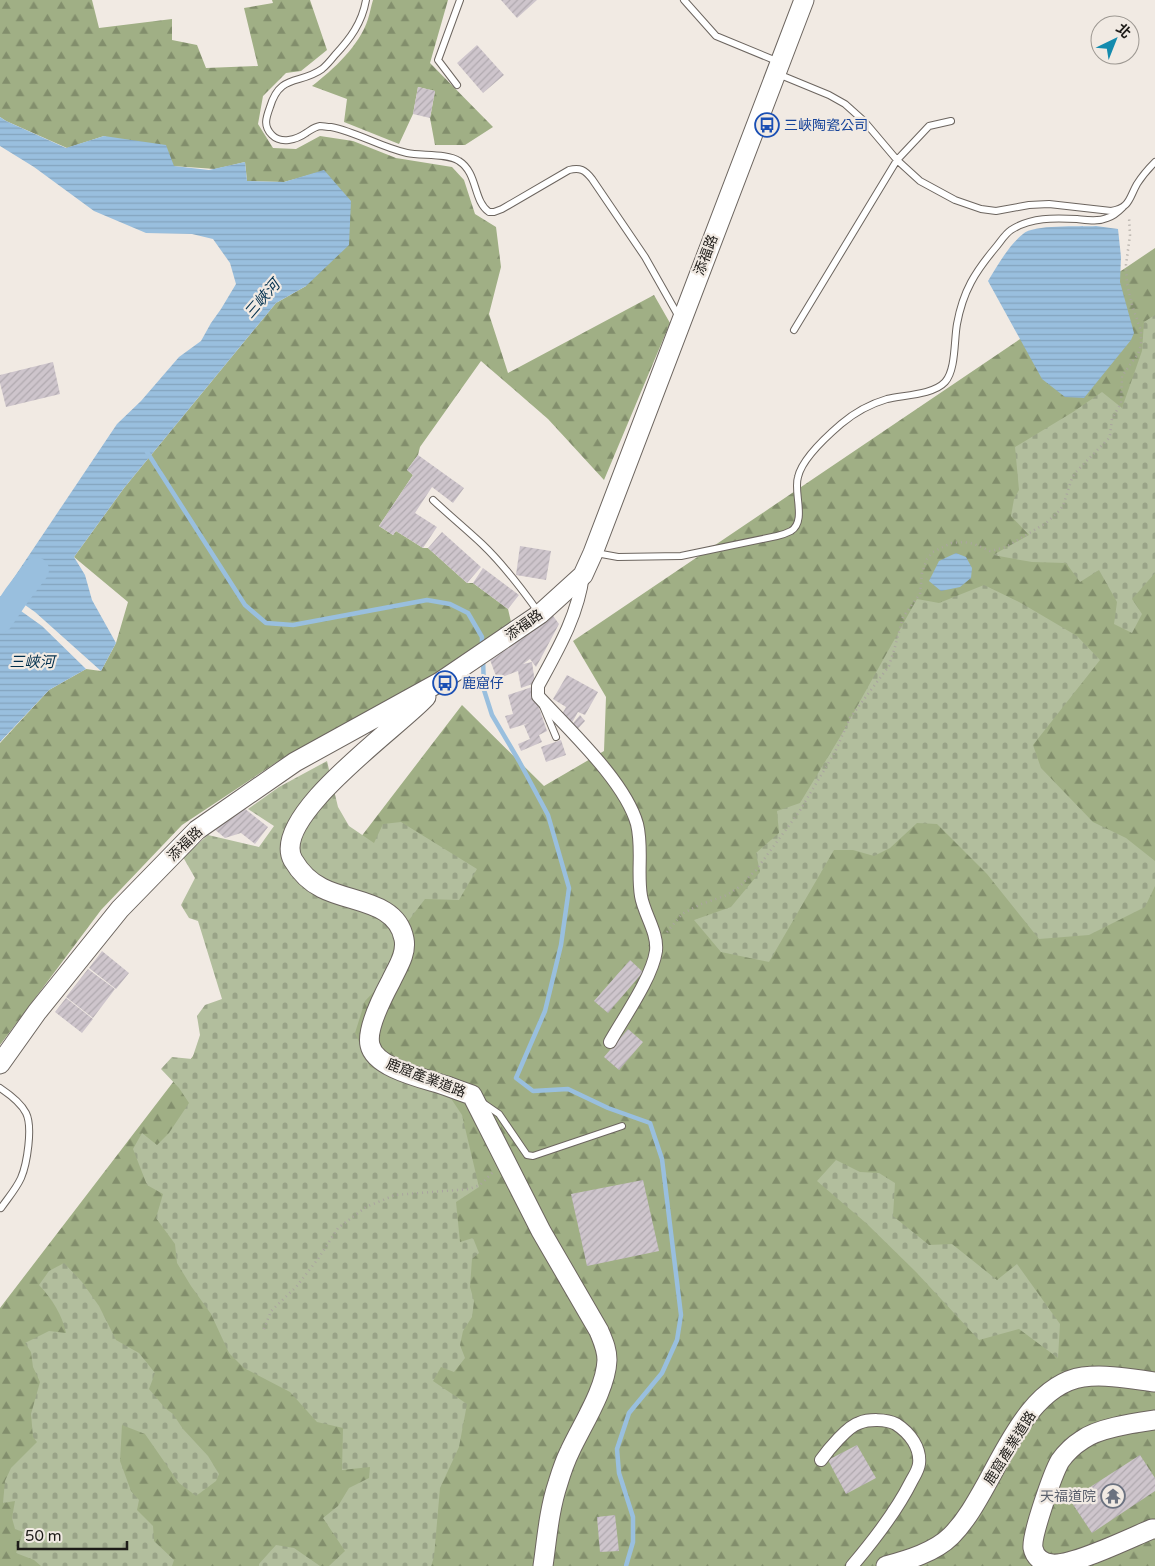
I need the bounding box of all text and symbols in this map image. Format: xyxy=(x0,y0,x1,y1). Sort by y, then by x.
north arrow xyxy=(1090,15,1140,65)
text: 北 xyxy=(1113,20,1134,42)
bus stop icon: 三峽陶瓷公司 xyxy=(754,112,780,138)
place label: 三峽陶瓷公司 xyxy=(784,117,868,134)
street label: 添福路 xyxy=(691,232,721,278)
water label: 三峽河 xyxy=(240,274,286,322)
street label: 添福路 xyxy=(502,606,546,644)
water label: 三峽河 xyxy=(9,653,57,671)
bus stop icon: 鹿窟仔 xyxy=(432,670,458,696)
place label: 鹿窟仔 xyxy=(462,675,504,692)
street label: 添福路 xyxy=(164,823,206,865)
street label: 鹿窟產業道路 xyxy=(384,1055,468,1101)
street label: 鹿窟產業道路 xyxy=(981,1408,1039,1488)
temple icon: 天福道院 xyxy=(1100,1483,1126,1509)
place label: 天福道院 xyxy=(1040,1488,1096,1505)
scale bar xyxy=(18,1518,126,1550)
text: 50 m xyxy=(25,1527,62,1545)

